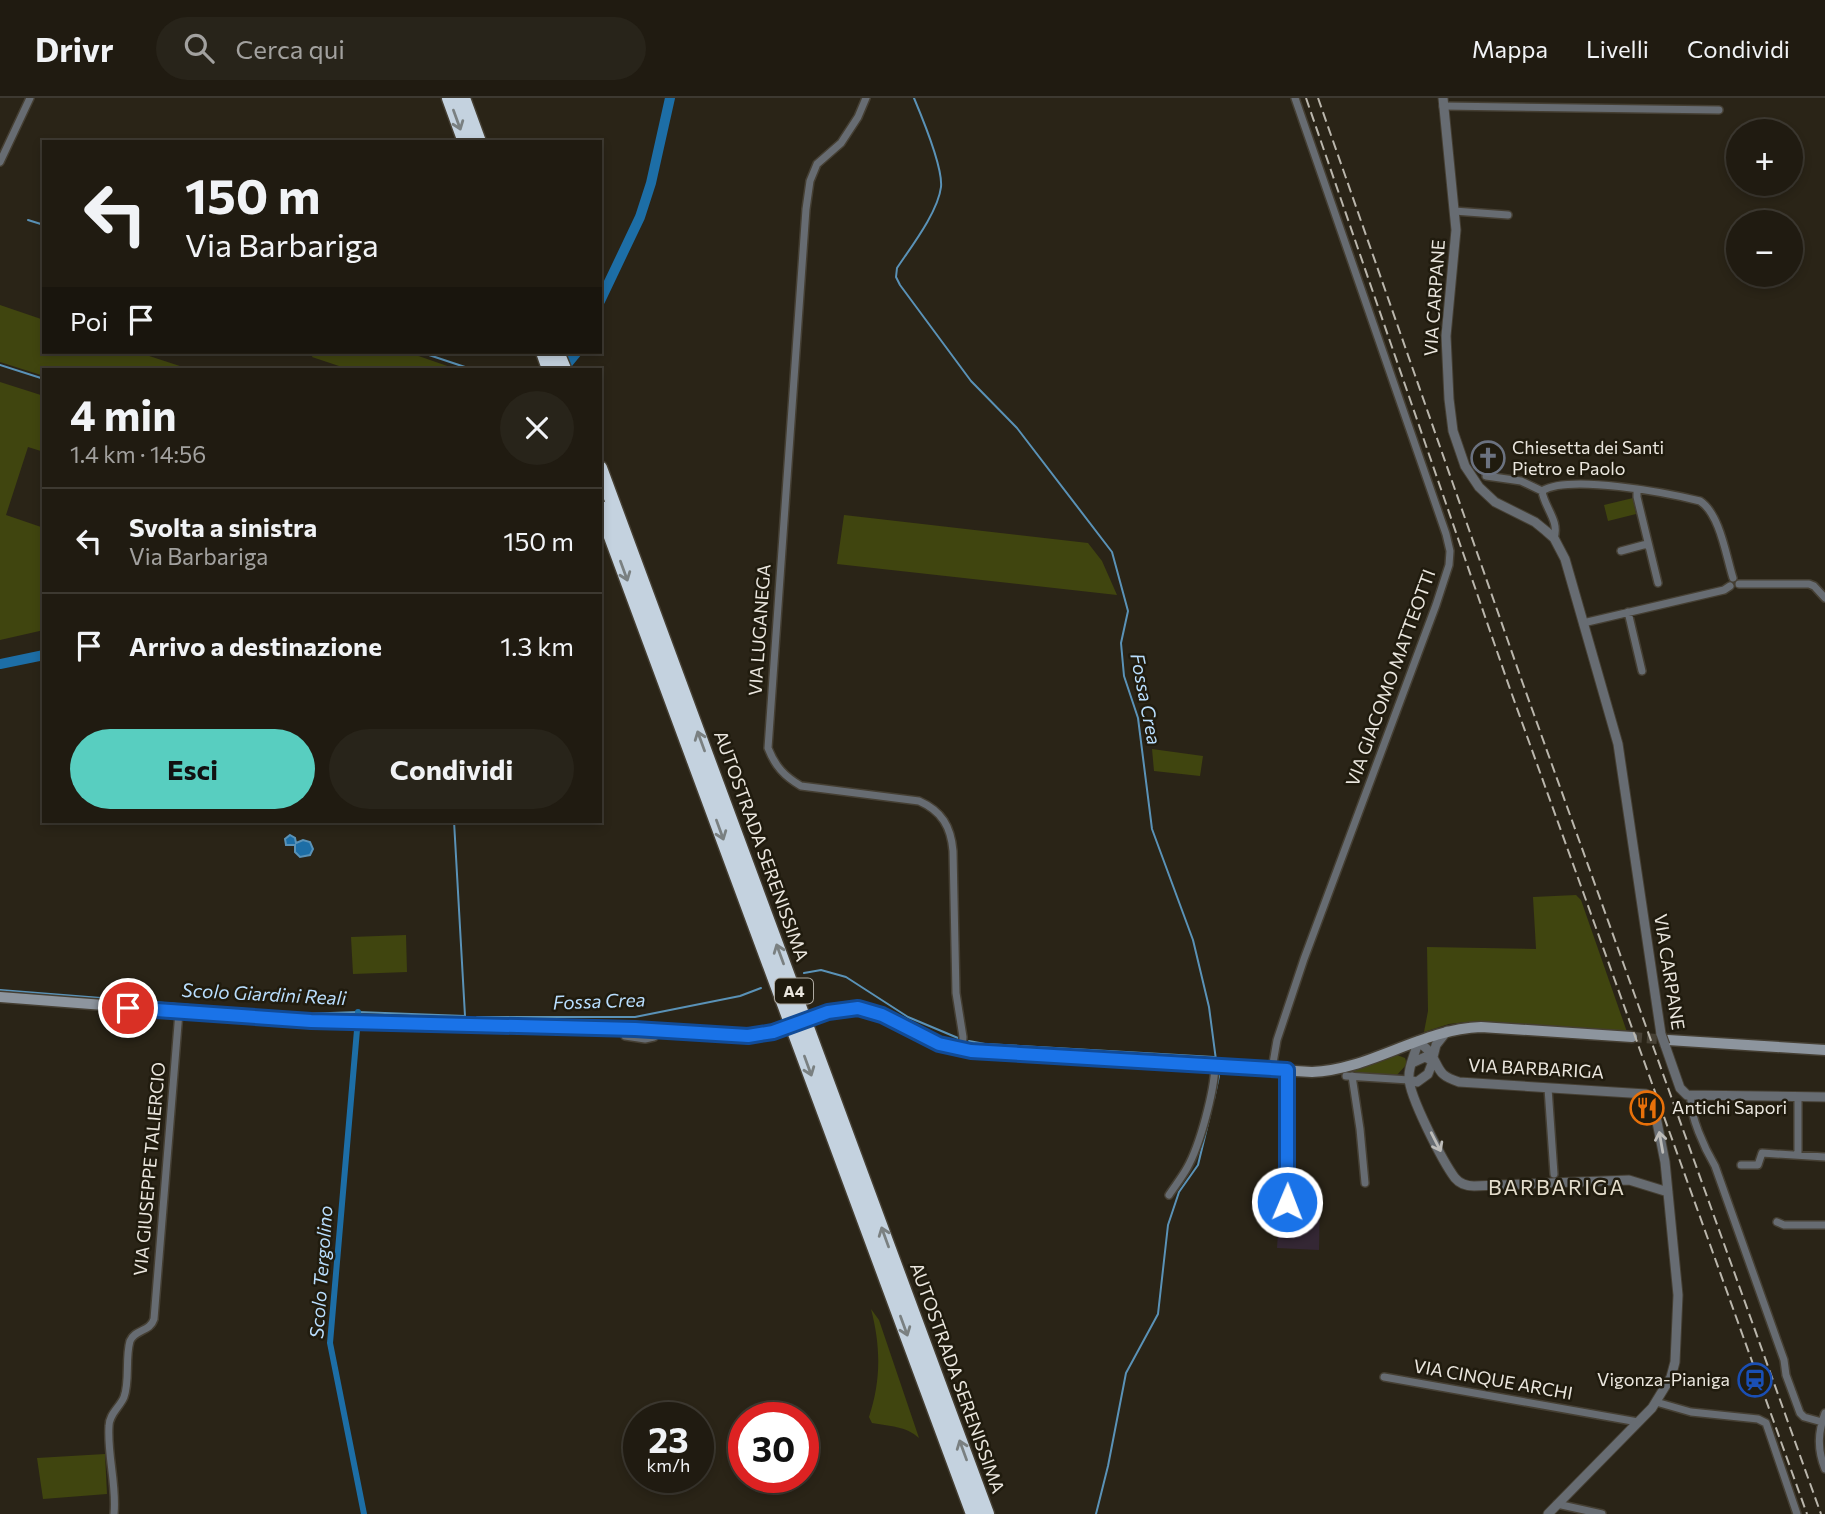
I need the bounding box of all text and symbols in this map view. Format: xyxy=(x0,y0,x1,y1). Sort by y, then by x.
search box xyxy=(156,17,646,80)
text: Drivr xyxy=(35,28,114,69)
icon: search xyxy=(180,29,218,67)
text: Cerca qui xyxy=(236,33,345,64)
text: Mappa xyxy=(1472,34,1548,63)
text: Livelli xyxy=(1586,34,1649,63)
text: Condividi xyxy=(1687,34,1790,63)
one-way arrow xyxy=(452,108,464,130)
map controls xyxy=(1726,119,1803,287)
button: + xyxy=(1726,119,1803,196)
text: 150 m xyxy=(185,164,320,224)
icon: left xyxy=(70,168,161,259)
button: − xyxy=(1726,210,1803,287)
text: Via Barbariga xyxy=(185,224,379,264)
street label: VIA CARPANE xyxy=(1419,239,1449,357)
icon: arrive xyxy=(122,301,160,339)
text: Poi xyxy=(70,305,108,336)
text: 4 min xyxy=(70,388,176,440)
button: close xyxy=(500,391,574,465)
place label: Chiesetta dei Santi Pietro e Paolo xyxy=(1512,436,1664,479)
church icon: Chiesetta dei Santi Pietro e Paolo xyxy=(1469,439,1507,477)
text: 1.4 km · 14:56 xyxy=(70,440,206,468)
text: Svolta a sinistra xyxy=(129,511,317,542)
icon: left xyxy=(70,522,108,560)
text: 150 m xyxy=(503,525,574,556)
text: Via Barbariga xyxy=(129,542,268,570)
one-way arrow xyxy=(619,560,631,581)
street label: VIA LUGANEGA xyxy=(743,563,775,697)
street label: VIA GIACOMO MATTEOTTI xyxy=(1341,566,1440,789)
icon: arrive xyxy=(70,627,108,665)
text: Arrivo a destinazione xyxy=(129,630,382,661)
text: 1.3 km xyxy=(500,630,574,661)
water label: Fossa Crea xyxy=(1126,651,1167,747)
street label: AUTOSTRADA SERENISSIMA xyxy=(710,727,814,964)
button: Esci xyxy=(70,729,315,809)
button: Condividi xyxy=(329,729,574,809)
one-way arrow xyxy=(694,730,707,752)
one-way arrow xyxy=(715,819,727,841)
street label: VIA CARPANE xyxy=(1650,912,1690,1031)
one-way arrow xyxy=(773,944,786,966)
pin xyxy=(98,978,158,1038)
water label: Scolo Giardini Reali xyxy=(181,978,348,1009)
road number: A4 xyxy=(775,978,813,1004)
water label: Fossa Crea xyxy=(552,987,646,1014)
icon: arrive xyxy=(109,989,147,1027)
street label: VIA BARBARIGA xyxy=(1468,1053,1605,1083)
one-way arrow xyxy=(803,1055,815,1077)
street label: VIA GIUSEPPE TALIERCIO xyxy=(129,1061,169,1277)
restaurant icon: Antichi Sapori xyxy=(1628,1089,1666,1127)
place label: Antichi Sapori xyxy=(1672,1096,1787,1118)
one-way arrow xyxy=(1429,1131,1443,1152)
one-way arrow xyxy=(1654,1131,1667,1153)
position arrow xyxy=(1250,1165,1324,1239)
district label: BARBARIGA xyxy=(1488,1174,1626,1199)
water label: Scolo Tergolino xyxy=(304,1205,337,1339)
one-way arrow xyxy=(877,1226,890,1248)
street label: AUTOSTRADA SERENISSIMA xyxy=(906,1259,1010,1496)
one-way arrow xyxy=(898,1314,911,1336)
street label: VIA CINQUE ARCHI xyxy=(1412,1354,1574,1404)
station icon: Vigonza-Pianiga xyxy=(1736,1361,1774,1399)
place label: Vigonza-Pianiga xyxy=(1597,1368,1730,1390)
speed limit sign: 30 xyxy=(728,1402,819,1493)
text: 23 xyxy=(648,1417,689,1460)
one-way arrow xyxy=(956,1439,969,1461)
text: km/h xyxy=(647,1454,690,1476)

